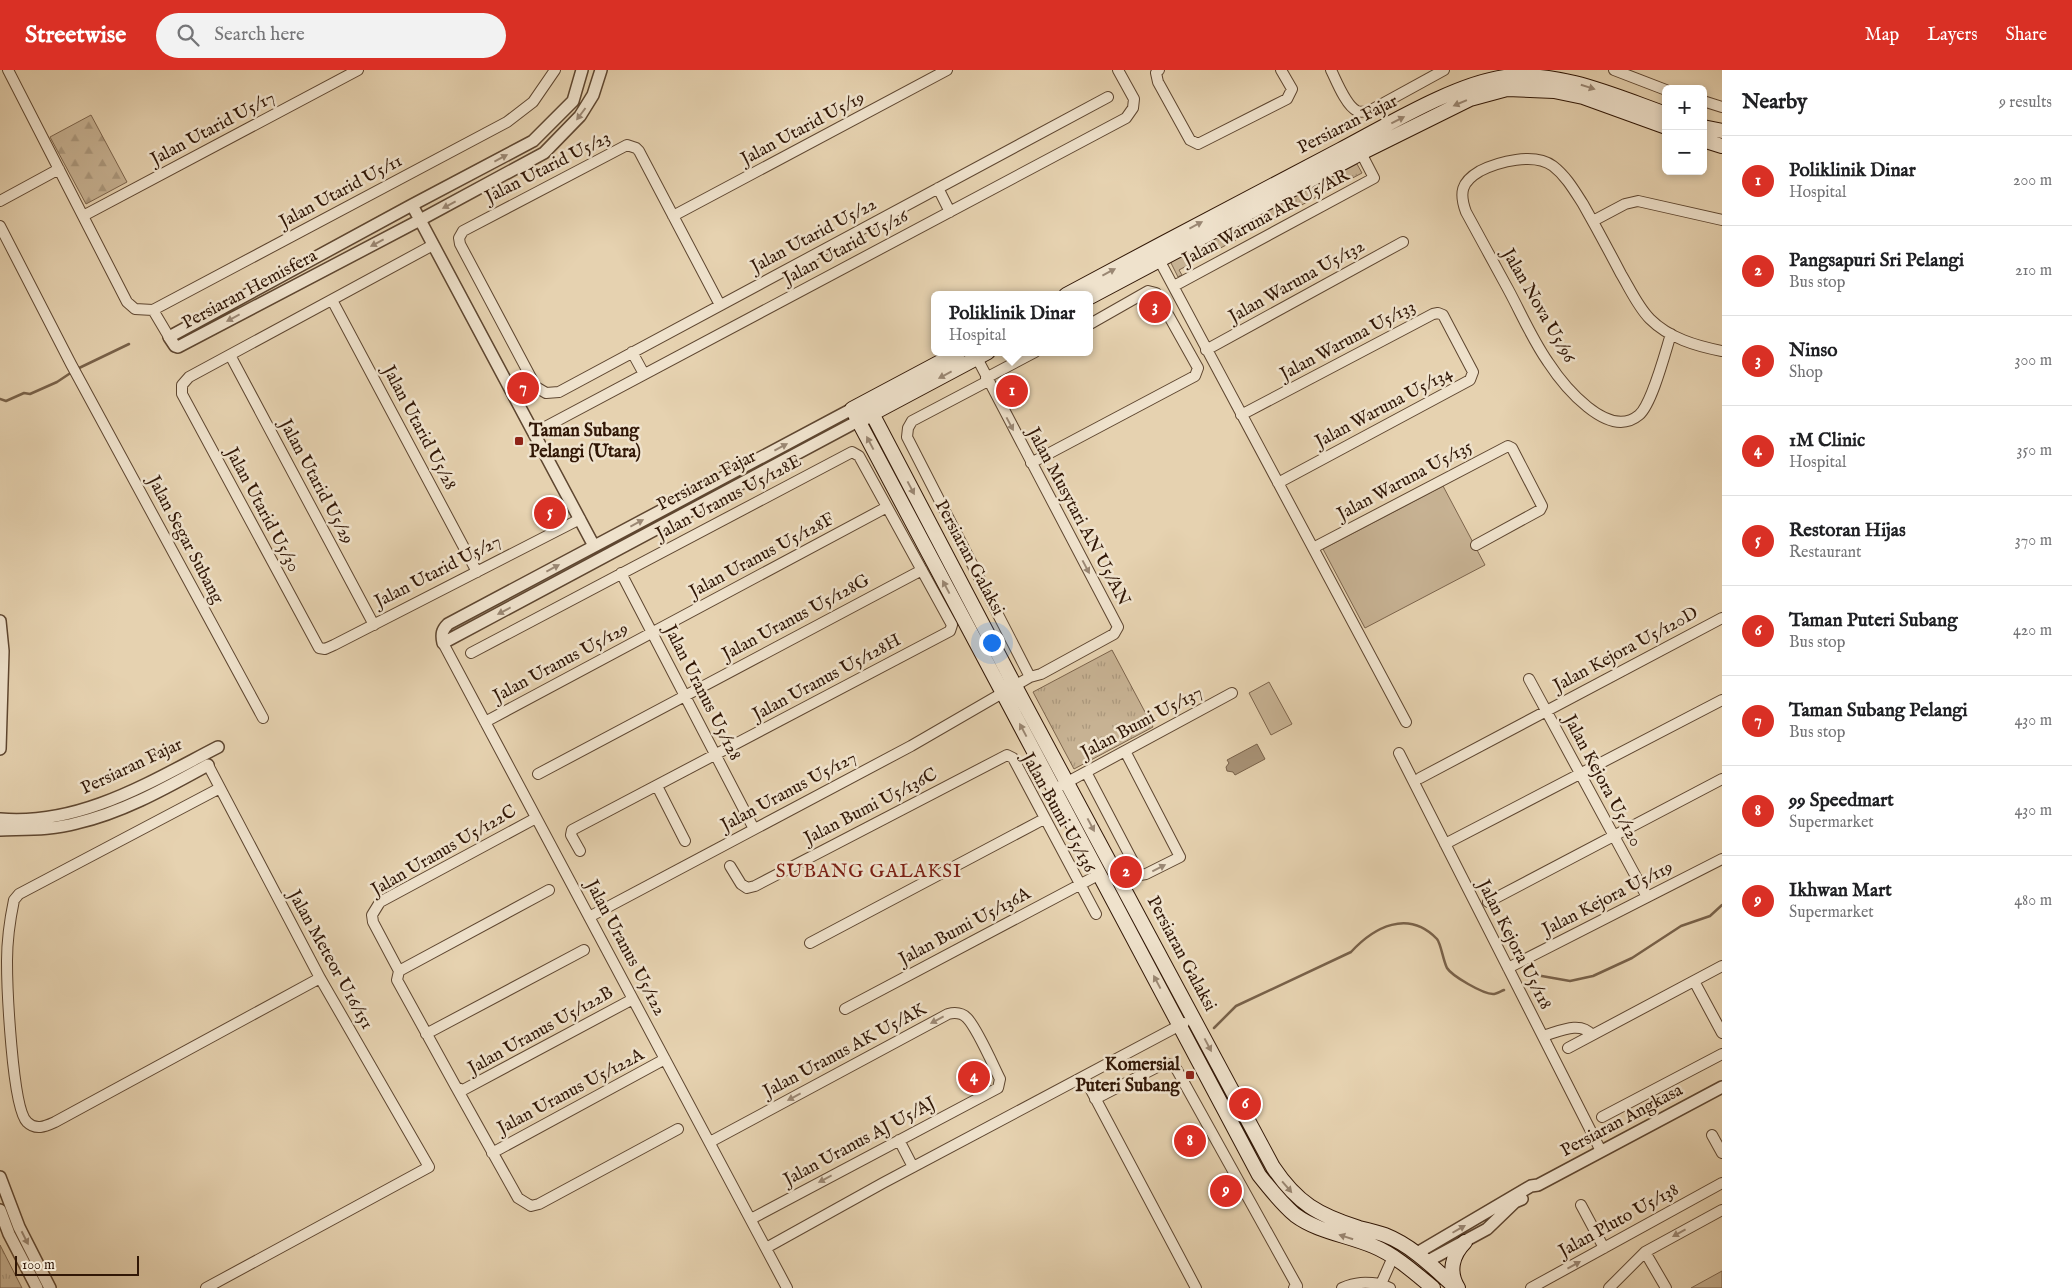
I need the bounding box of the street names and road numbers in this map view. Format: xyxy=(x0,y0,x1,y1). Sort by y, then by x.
street label: Jalan Utarid U5/17 xyxy=(145,87,279,172)
street label: Jalan Utarid U5/19 xyxy=(735,87,869,172)
street label: Persiaran Fajar xyxy=(1294,90,1402,160)
street label: Jalan Utarid U5/23 xyxy=(480,127,614,210)
street label: Jalan Utarid U5/11 xyxy=(274,150,406,235)
street label: Jalan Waruna AR U5/AR xyxy=(1177,164,1354,273)
street label: Jalan Utarid U5/22 xyxy=(745,193,881,280)
street label: Jalan Utarid U5/26 xyxy=(778,205,913,292)
street label: Jalan Waruna U5/132 xyxy=(1223,235,1369,330)
street label: Jalan Nova U5/96 xyxy=(1495,243,1580,368)
street label: Persiaran Hemisfera xyxy=(179,245,322,335)
street label: Jalan Waruna U5/133 xyxy=(1275,296,1420,387)
street label: Jalan Utarid U5/28 xyxy=(376,360,461,494)
street label: Jalan Waruna U5/134 xyxy=(1310,362,1457,455)
street label: Jalan Utarid U5/29 xyxy=(272,414,359,549)
street label: Jalan Musytari AN U5/AN xyxy=(1020,422,1135,611)
street label: Jalan Waruna U5/135 xyxy=(1332,435,1477,527)
street label: Jalan Utarid U5/30 xyxy=(219,442,305,576)
street label: Persiaran Fajar xyxy=(653,445,761,517)
street label: Jalan Uranus U5/128E xyxy=(650,450,806,547)
street label: Jalan Segar Subang xyxy=(141,470,229,608)
street label: Persiaran Galaksi xyxy=(929,496,1009,620)
street label: Jalan Uranus U5/128F xyxy=(684,508,839,605)
street label: Jalan Utarid U5/27 xyxy=(369,530,505,615)
street label: Jalan Uranus U5/128G xyxy=(717,569,874,667)
street label: Jalan Kejora U5/120D xyxy=(1548,602,1702,699)
street label: Jalan Uranus U5/129 xyxy=(488,618,633,709)
street label: Jalan Uranus U5/128 xyxy=(657,620,746,765)
street label: Jalan Uranus U5/128H xyxy=(747,629,905,728)
street label: Jalan Bumi U5/137 xyxy=(1075,681,1207,766)
street label: Jalan Kejora U5/120 xyxy=(1557,709,1646,851)
street label: Persiaran Fajar xyxy=(78,733,187,801)
street label: Jalan Uranus U5/127 xyxy=(715,747,861,838)
street label: Jalan Bumi U5/136 xyxy=(1015,747,1101,877)
street label: Jalan Bumi U5/136C xyxy=(799,763,942,851)
street label: Jalan Uranus U5/122C xyxy=(366,800,521,903)
street label: Jalan Kejora U5/119 xyxy=(1537,856,1677,943)
street label: Jalan Uranus U5/122 xyxy=(579,874,671,1020)
street label: Jalan Kejora U5/118 xyxy=(1470,874,1557,1014)
street label: Jalan Bumi U5/136A xyxy=(893,882,1036,972)
street label: Jalan Meteor U16/151 xyxy=(281,884,378,1034)
street label: Persiaran Galaksi xyxy=(1141,892,1221,1016)
street label: Jalan Uranus U5/122B xyxy=(463,982,618,1081)
street label: Jalan Uranus AK U5/AK xyxy=(758,998,931,1105)
street label: Jalan Uranus U5/122A xyxy=(492,1043,649,1141)
street label: Persiaran Angkasa xyxy=(1557,1079,1687,1163)
street label: Jalan Uranus AJ U5/AJ xyxy=(778,1092,941,1193)
street label: Jalan Pluto U5/138 xyxy=(1553,1179,1683,1264)

